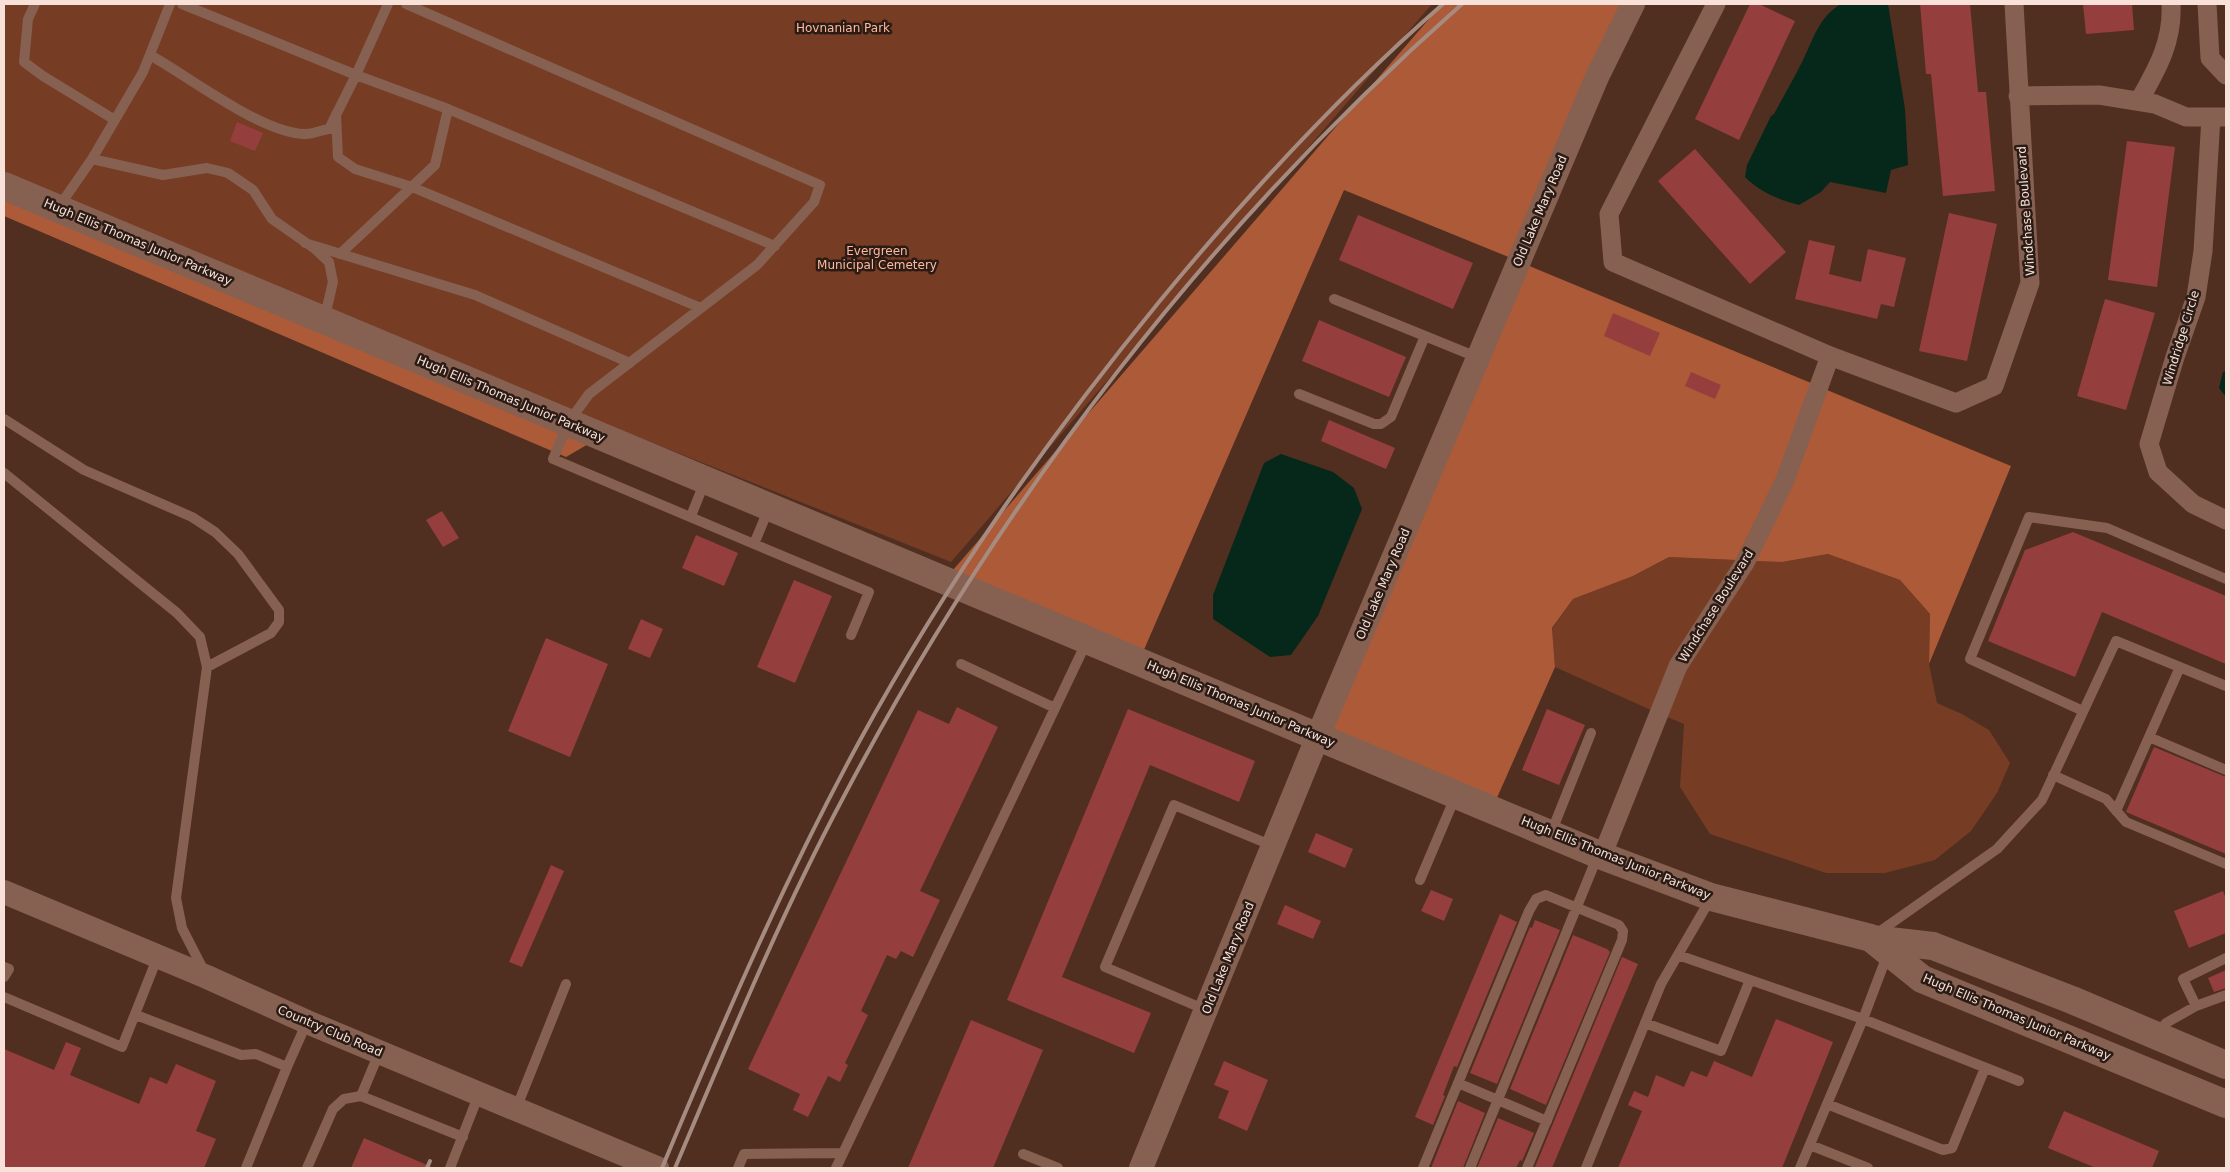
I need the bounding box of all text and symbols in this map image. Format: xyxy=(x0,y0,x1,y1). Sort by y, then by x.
park label: Hovnanian Park xyxy=(796,21,890,35)
street label: Windchase Boulevard xyxy=(2014,146,2038,276)
street label: Old Lake Mary Road xyxy=(1510,153,1570,269)
street label: Hugh Ellis Thomas Junior Parkway xyxy=(42,196,234,288)
park label: Evergreen Municipal Cemetery xyxy=(817,244,937,272)
street label: Windridge Circle xyxy=(2160,289,2202,387)
street label: Hugh Ellis Thomas Junior Parkway xyxy=(415,353,607,445)
street label: Old Lake Mary Road xyxy=(1353,526,1413,642)
street label: Windchase Boulevard xyxy=(1676,547,1756,665)
street label: Hugh Ellis Thomas Junior Parkway xyxy=(1145,658,1337,750)
street label: Hugh Ellis Thomas Junior Parkway xyxy=(1519,813,1713,903)
street label: Old Lake Mary Road xyxy=(1199,900,1257,1016)
street label: Hugh Ellis Thomas Junior Parkway xyxy=(1921,971,2113,1063)
street label: Country Club Road xyxy=(276,1003,384,1059)

